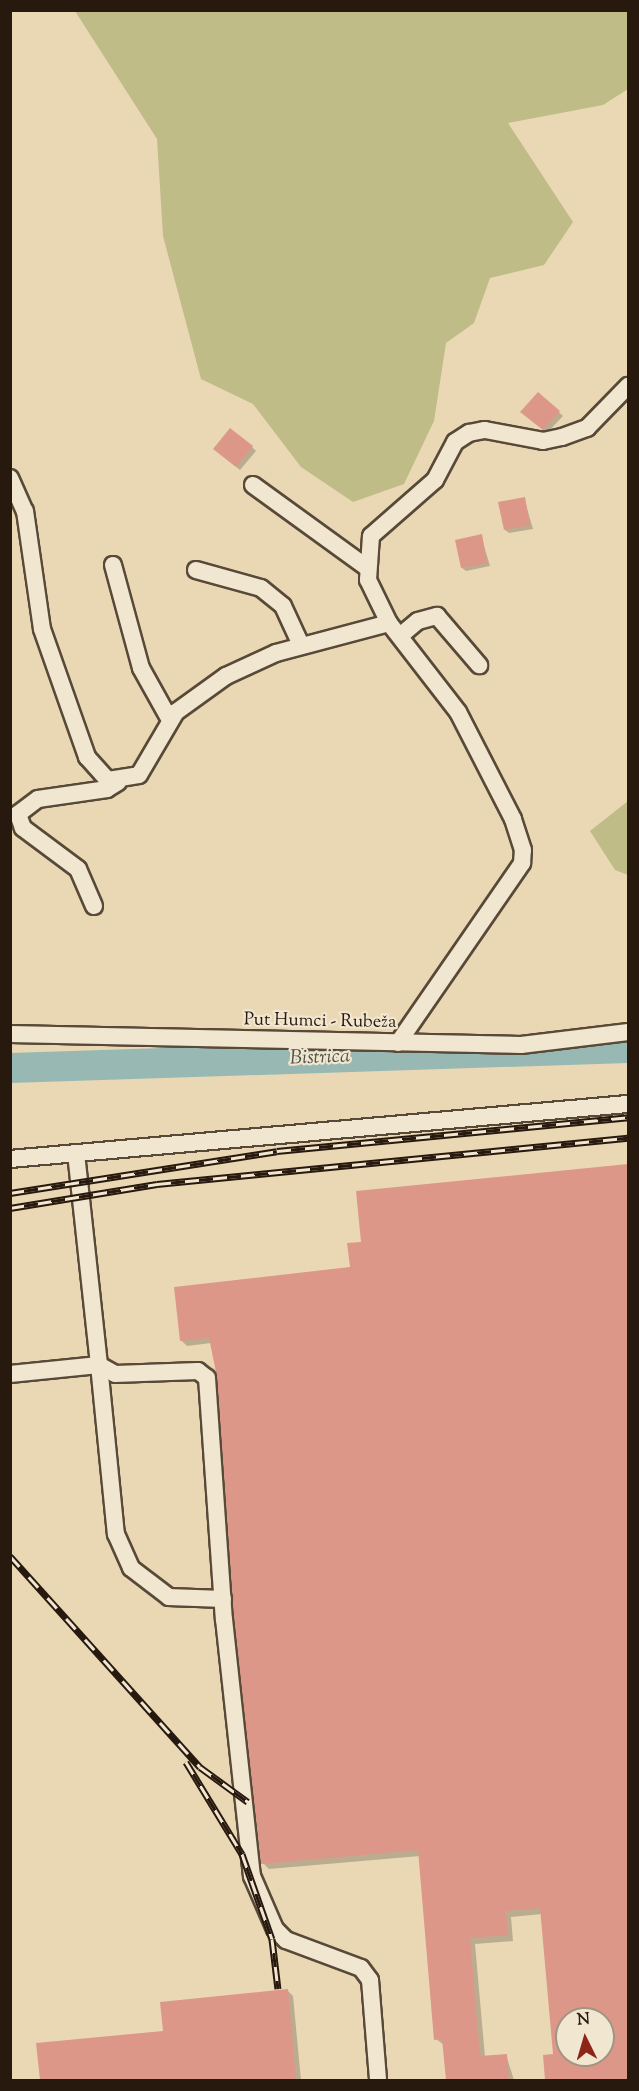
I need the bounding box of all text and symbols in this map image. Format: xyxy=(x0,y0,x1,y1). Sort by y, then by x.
street label: Put Humci - Rubeža xyxy=(244,1010,396,1034)
water label: Bistrica xyxy=(289,1045,351,1071)
north arrow xyxy=(555,2007,615,2067)
text: N xyxy=(576,2009,591,2033)

